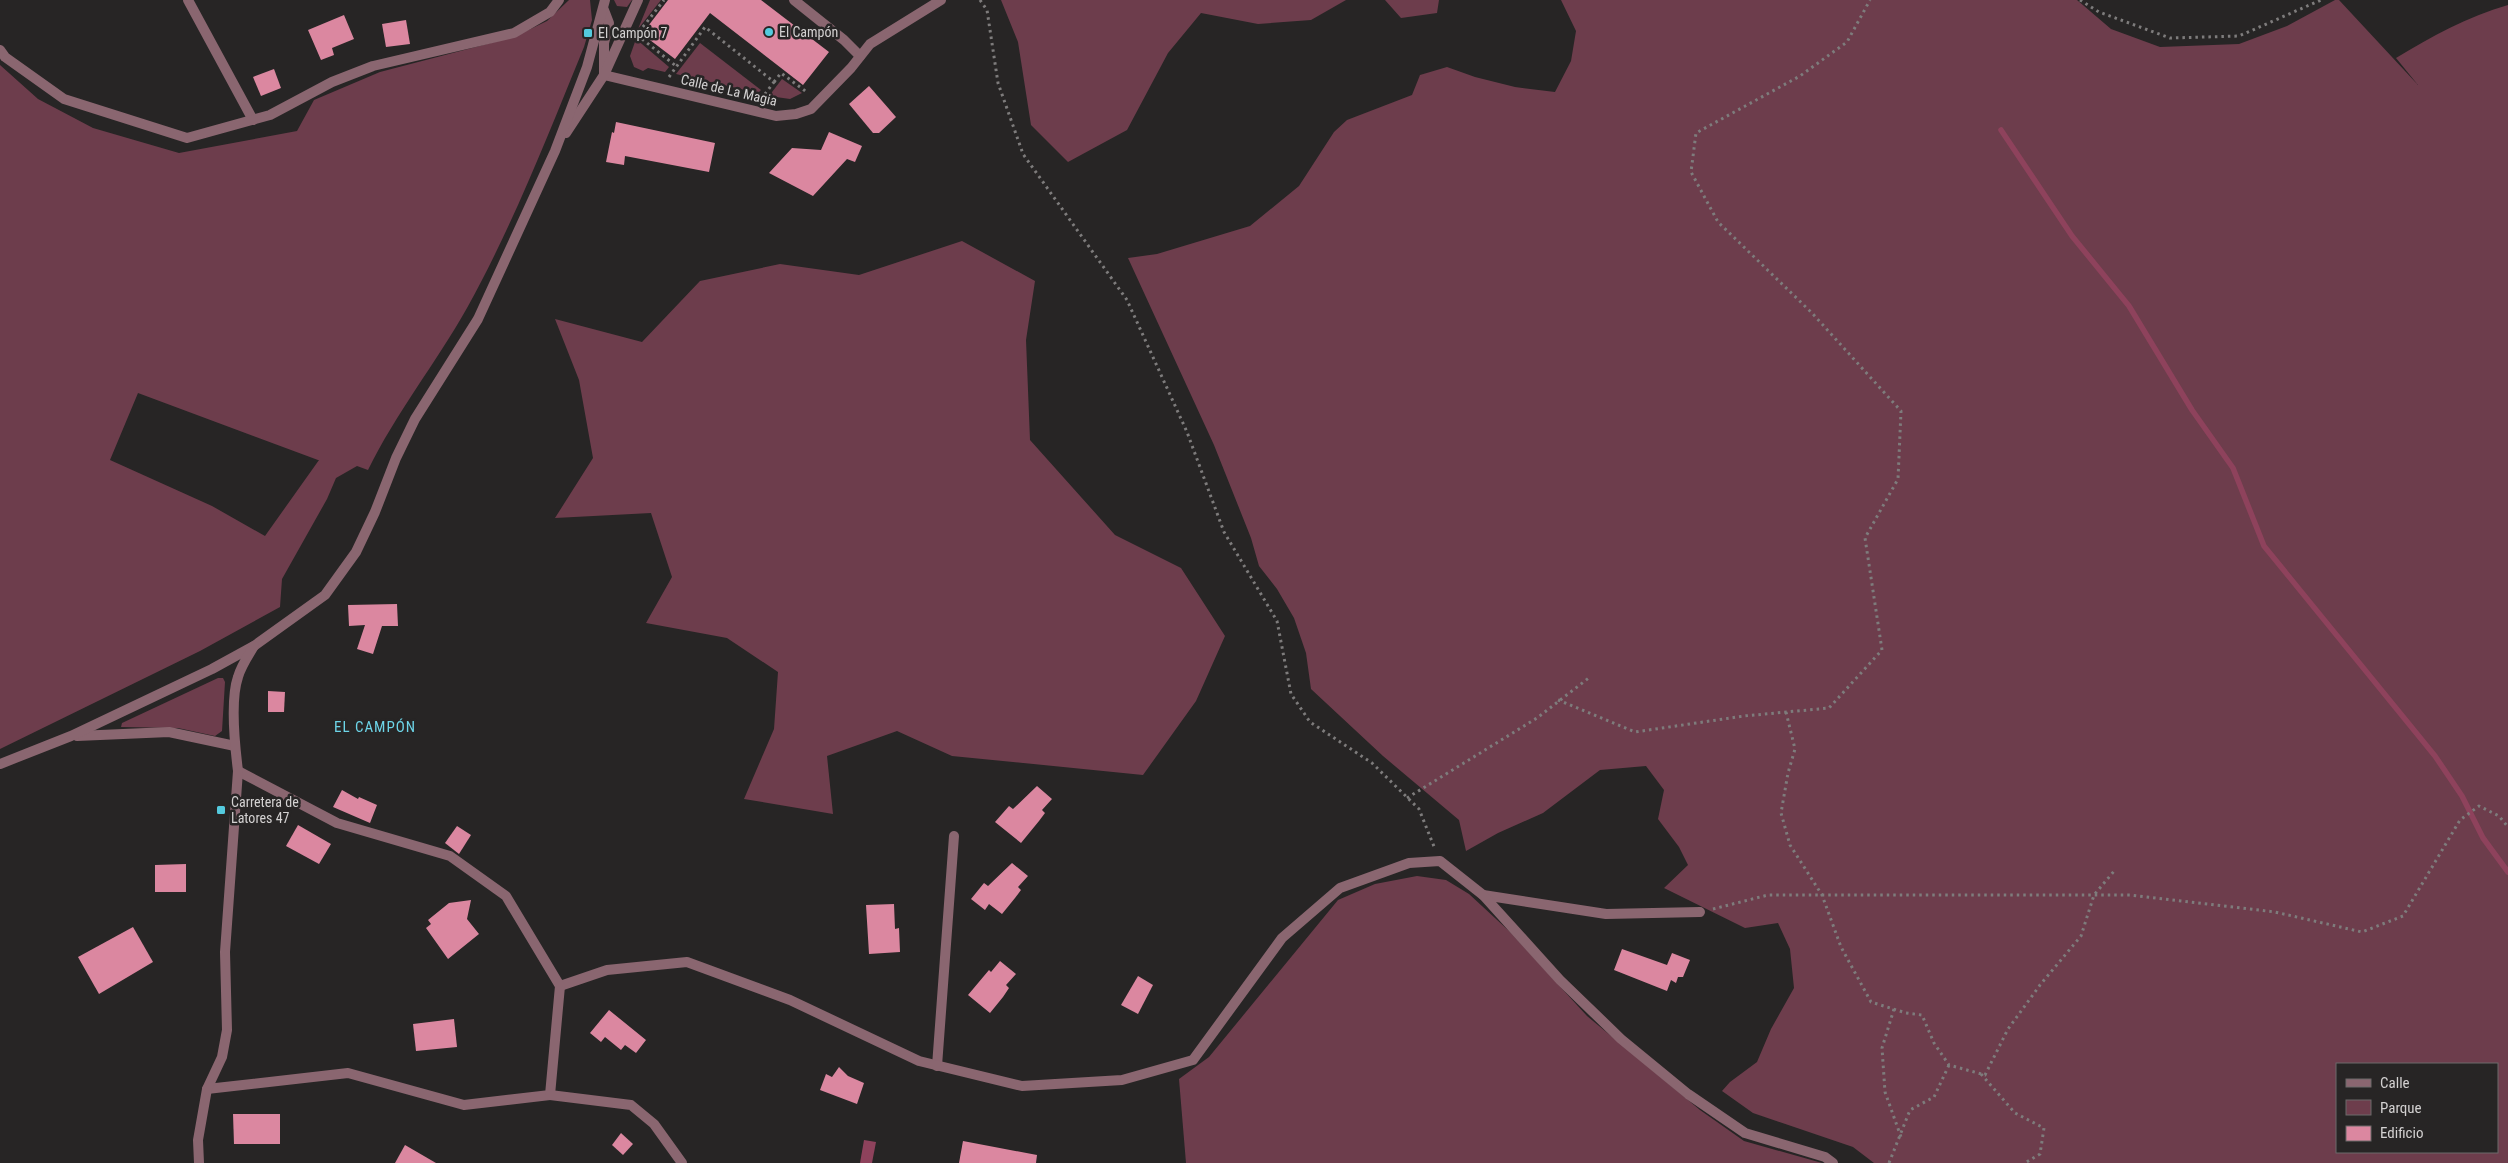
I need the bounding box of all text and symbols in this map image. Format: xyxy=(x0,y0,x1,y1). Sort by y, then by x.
place label: El Campón xyxy=(779,24,838,40)
place label: El Campón 7 xyxy=(598,25,667,41)
marker: El Campón xyxy=(763,26,775,38)
marker: El Campón 7 xyxy=(582,27,594,39)
street label: Calle de La Magia xyxy=(679,71,779,109)
district label: EL CAMPÓN xyxy=(334,718,416,736)
place label: Carretera de Latores 47 xyxy=(231,794,299,826)
marker: Carretera de Latores 47 xyxy=(215,804,227,816)
legend xyxy=(2336,1063,2498,1153)
text: Calle xyxy=(2380,1074,2410,1092)
text: Parque xyxy=(2380,1099,2422,1117)
text: Edificio xyxy=(2380,1124,2423,1142)

